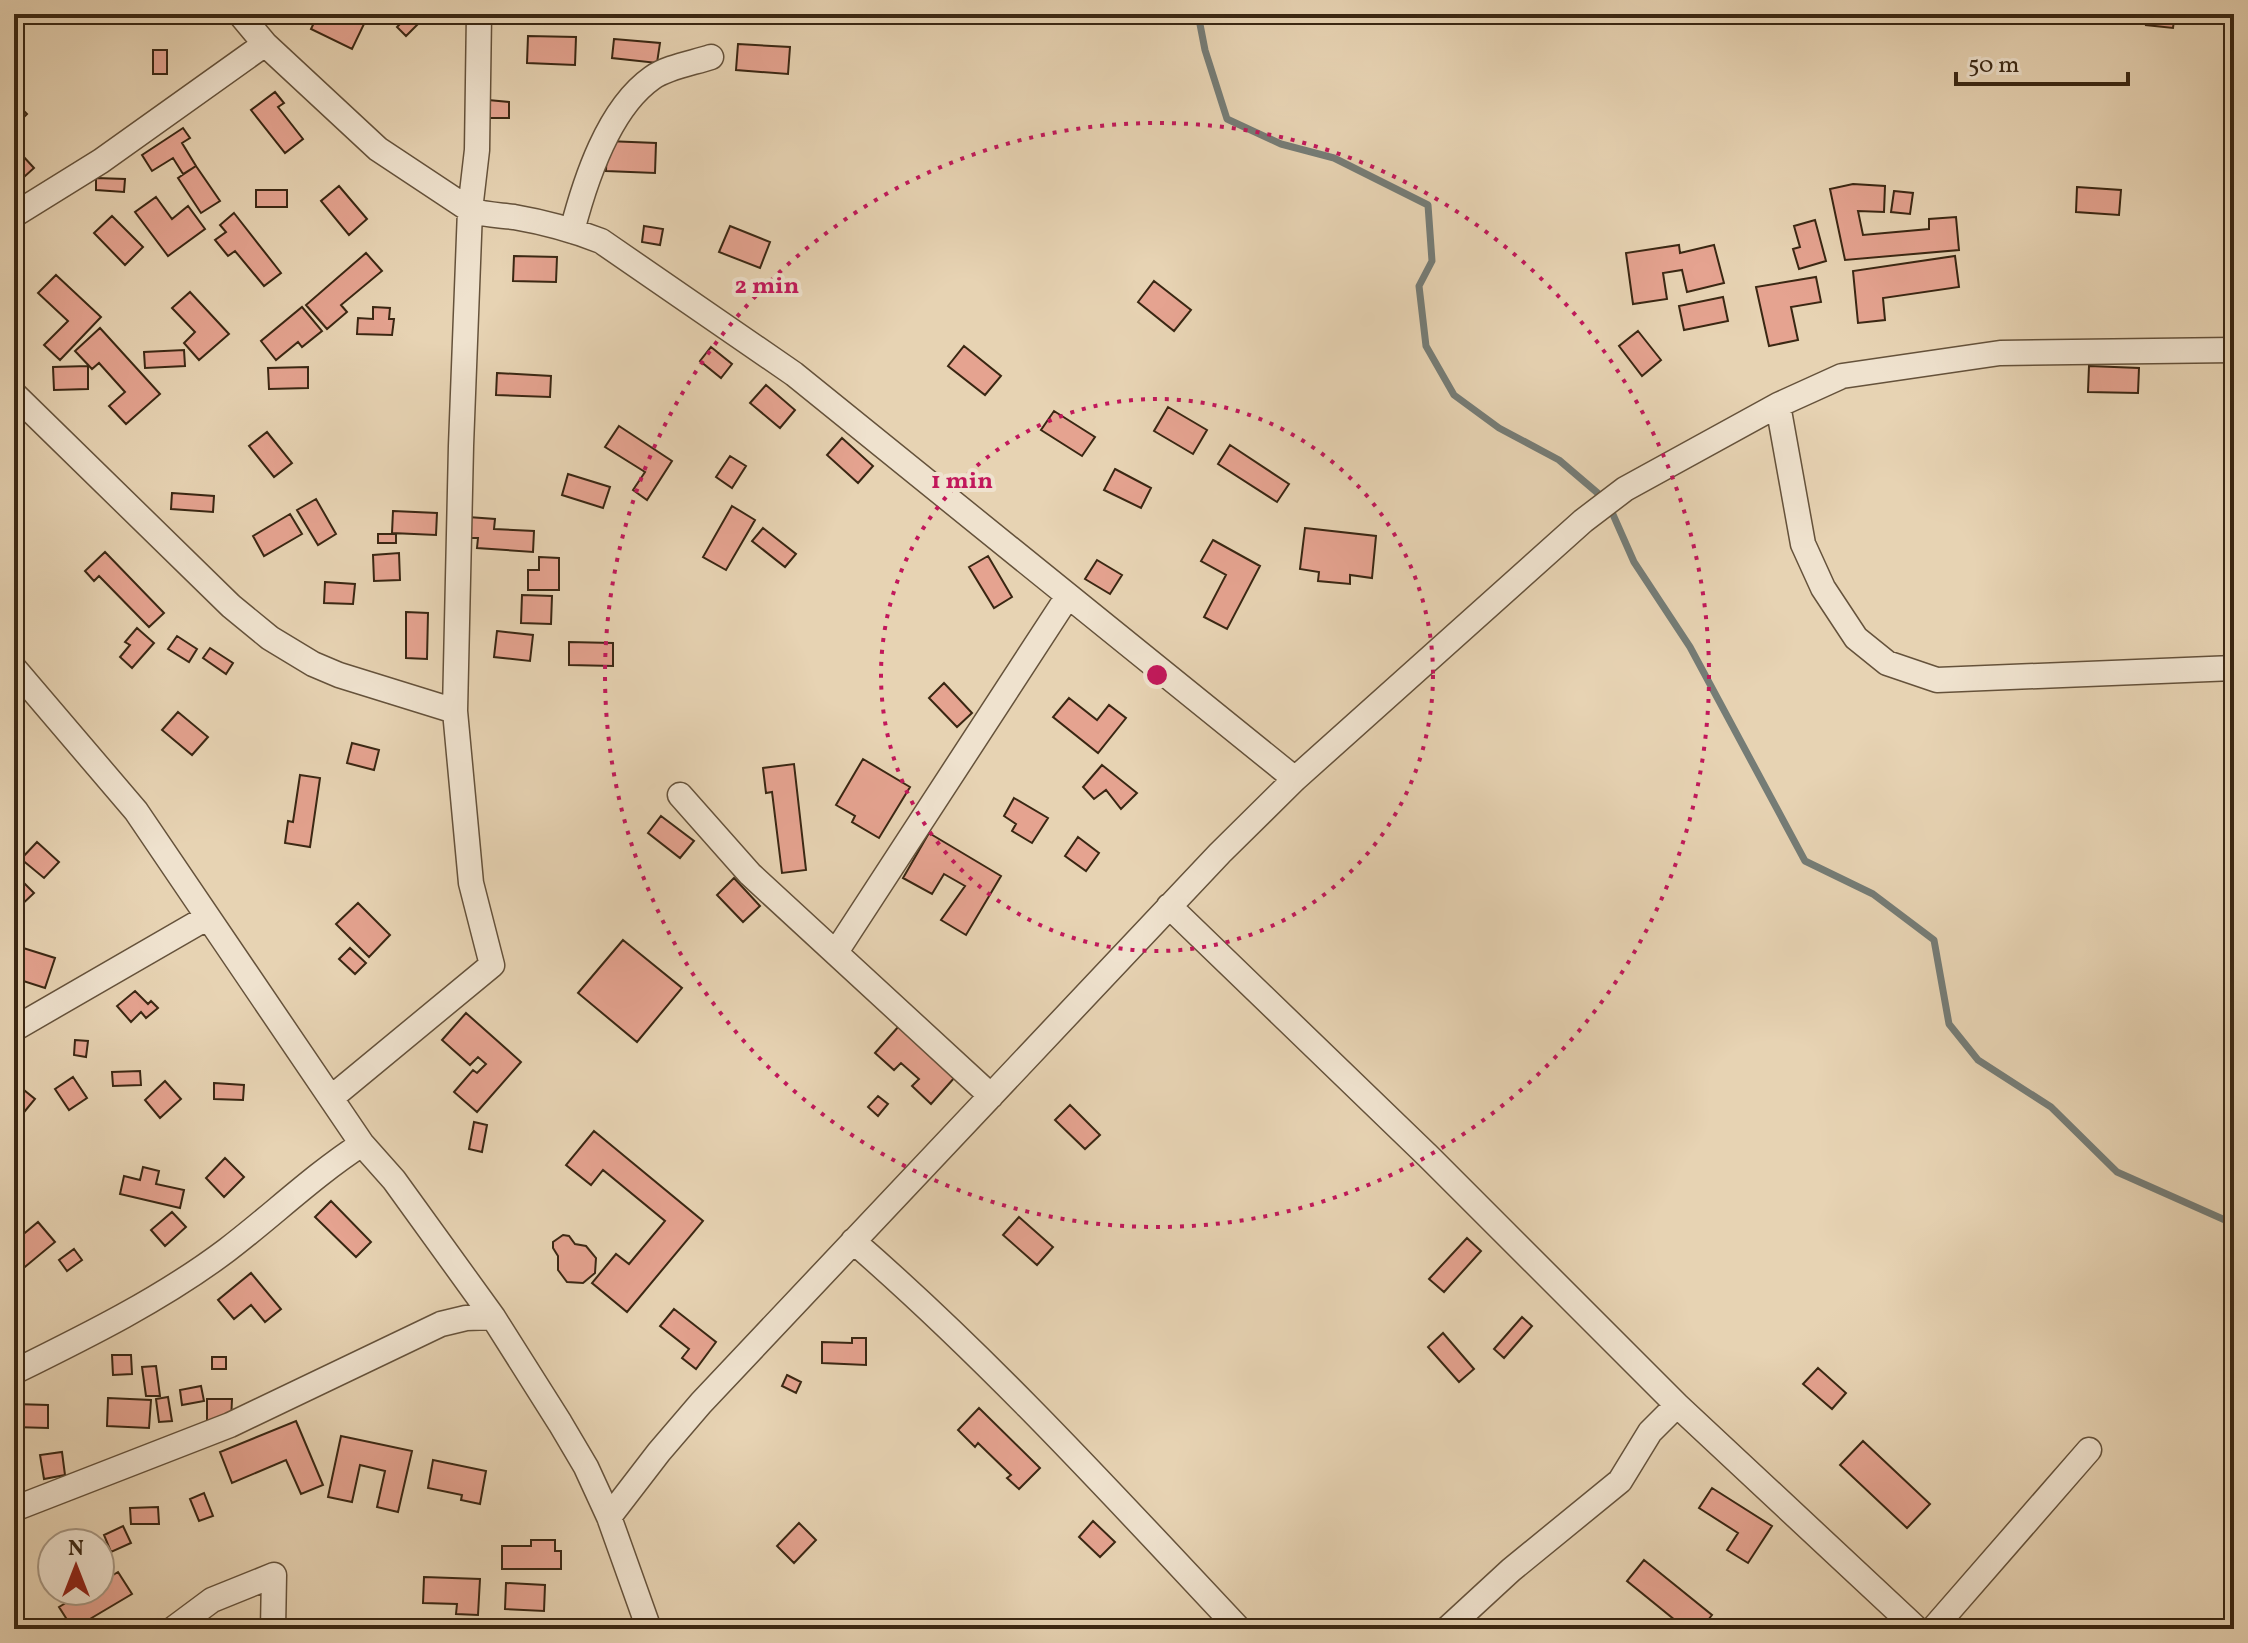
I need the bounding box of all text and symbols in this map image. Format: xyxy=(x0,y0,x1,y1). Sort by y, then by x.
scale bar xyxy=(1956,36,2128,86)
text: 50 m xyxy=(1968,49,2020,83)
text: 2 min xyxy=(735,270,800,304)
text: 1 min xyxy=(931,465,993,499)
centre of rings xyxy=(1143,661,1171,689)
north arrow xyxy=(36,1527,116,1607)
text: N xyxy=(68,1534,84,1565)

